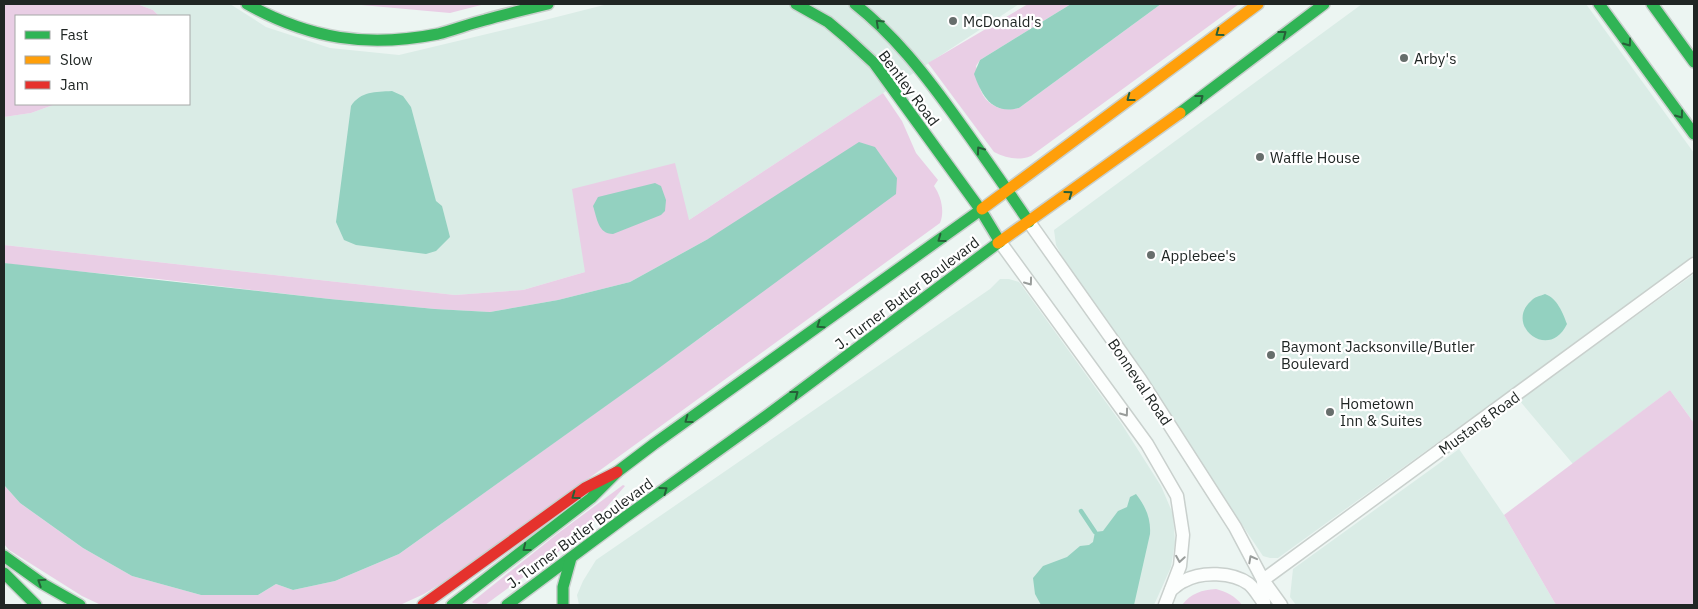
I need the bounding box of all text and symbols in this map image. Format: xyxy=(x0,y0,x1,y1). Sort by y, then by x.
place label: McDonald's xyxy=(963,12,1041,31)
legend xyxy=(15,15,190,105)
marker: McDonald's xyxy=(947,15,959,27)
one-way arrow xyxy=(876,20,885,29)
text: Fast xyxy=(60,25,88,44)
one-way arrow xyxy=(1215,27,1225,36)
one-way arrow xyxy=(1277,31,1287,40)
one-way arrow xyxy=(1622,37,1631,47)
street label: Bentley Road xyxy=(874,47,944,129)
place label: Arby's xyxy=(1414,49,1456,68)
text: Slow xyxy=(60,50,93,69)
marker: Arby's xyxy=(1398,52,1410,64)
text: Jam xyxy=(60,75,89,94)
one-way arrow xyxy=(1127,93,1136,101)
one-way arrow xyxy=(1194,96,1203,104)
one-way arrow xyxy=(1674,109,1683,119)
one-way arrow xyxy=(977,146,986,156)
place label: Waffle House xyxy=(1270,148,1360,167)
marker: Waffle House xyxy=(1254,151,1266,163)
one-way arrow xyxy=(1063,191,1073,200)
street label: J. Turner Butler Boulevard xyxy=(831,232,983,354)
one-way arrow xyxy=(937,233,947,242)
place label: Applebee's xyxy=(1161,246,1236,265)
marker: Applebee's xyxy=(1145,249,1157,261)
one-way arrow xyxy=(1023,276,1032,285)
one-way arrow xyxy=(816,319,826,328)
street label: Bonneval Road xyxy=(1104,335,1176,429)
place label: Baymont Jacksonville/Butler Boulevard xyxy=(1281,337,1475,373)
marker: Baymont Jacksonville/Butler Boulevard xyxy=(1265,349,1277,361)
street label: Mustang Road xyxy=(1435,387,1523,459)
one-way arrow xyxy=(789,392,798,400)
place label: Hometown Inn & Suites xyxy=(1340,394,1422,430)
marker: Hometown Inn & Suites xyxy=(1324,406,1336,418)
one-way arrow xyxy=(1119,407,1128,417)
one-way arrow xyxy=(684,414,694,423)
street label: J. Turner Butler Boulevard xyxy=(503,474,657,592)
one-way arrow xyxy=(658,487,667,496)
one-way arrow xyxy=(571,489,580,499)
one-way arrow xyxy=(522,542,532,551)
one-way arrow xyxy=(1176,555,1186,564)
one-way arrow xyxy=(1248,556,1258,565)
one-way arrow xyxy=(37,579,46,589)

